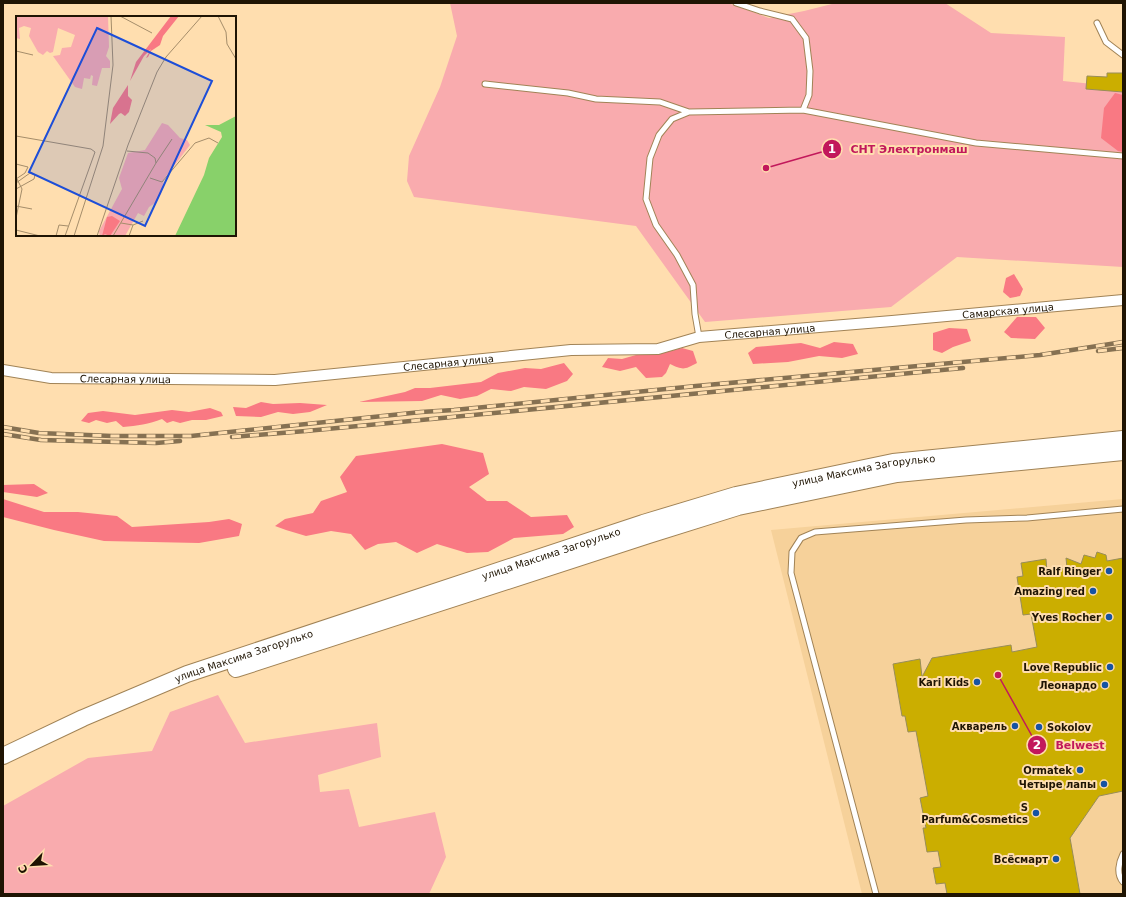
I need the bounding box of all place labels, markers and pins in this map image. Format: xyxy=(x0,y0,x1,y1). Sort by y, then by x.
callout: СНТ Электронмаш xyxy=(822,138,976,161)
place label: Ralf Ringer xyxy=(1038,566,1101,577)
marker: Ralf Ringer xyxy=(1104,566,1114,576)
place label: Amazing red xyxy=(1014,586,1085,597)
marker: Amazing red xyxy=(1088,586,1098,596)
place label: Yves Rocher xyxy=(1031,612,1101,623)
marker: Yves Rocher xyxy=(1104,612,1114,622)
place label: Love Republic xyxy=(1023,662,1102,673)
marker: Love Republic xyxy=(1105,662,1115,672)
place label: Kari Kids xyxy=(918,677,969,688)
marker: Kari Kids xyxy=(972,677,982,687)
place label: Леонардо xyxy=(1039,680,1097,691)
marker: Леонардо xyxy=(1100,680,1110,690)
place label: Акварель xyxy=(952,721,1007,732)
marker: Акварель xyxy=(1010,721,1020,731)
marker: Sokolov xyxy=(1034,722,1044,732)
place label: Sokolov xyxy=(1047,722,1092,733)
callout: Belwest xyxy=(1027,733,1113,756)
place label: Ormatek xyxy=(1023,765,1072,776)
marker: Ormatek xyxy=(1075,765,1085,775)
place label: Четыре лапы xyxy=(1019,779,1096,790)
marker: Четыре лапы xyxy=(1099,779,1109,789)
place label: S Parfum&Cosmetics xyxy=(921,802,1028,825)
marker: S Parfum&Cosmetics xyxy=(1031,808,1041,818)
place label: Всёсмарт xyxy=(994,854,1048,865)
marker: Всёсмарт xyxy=(1051,854,1061,864)

